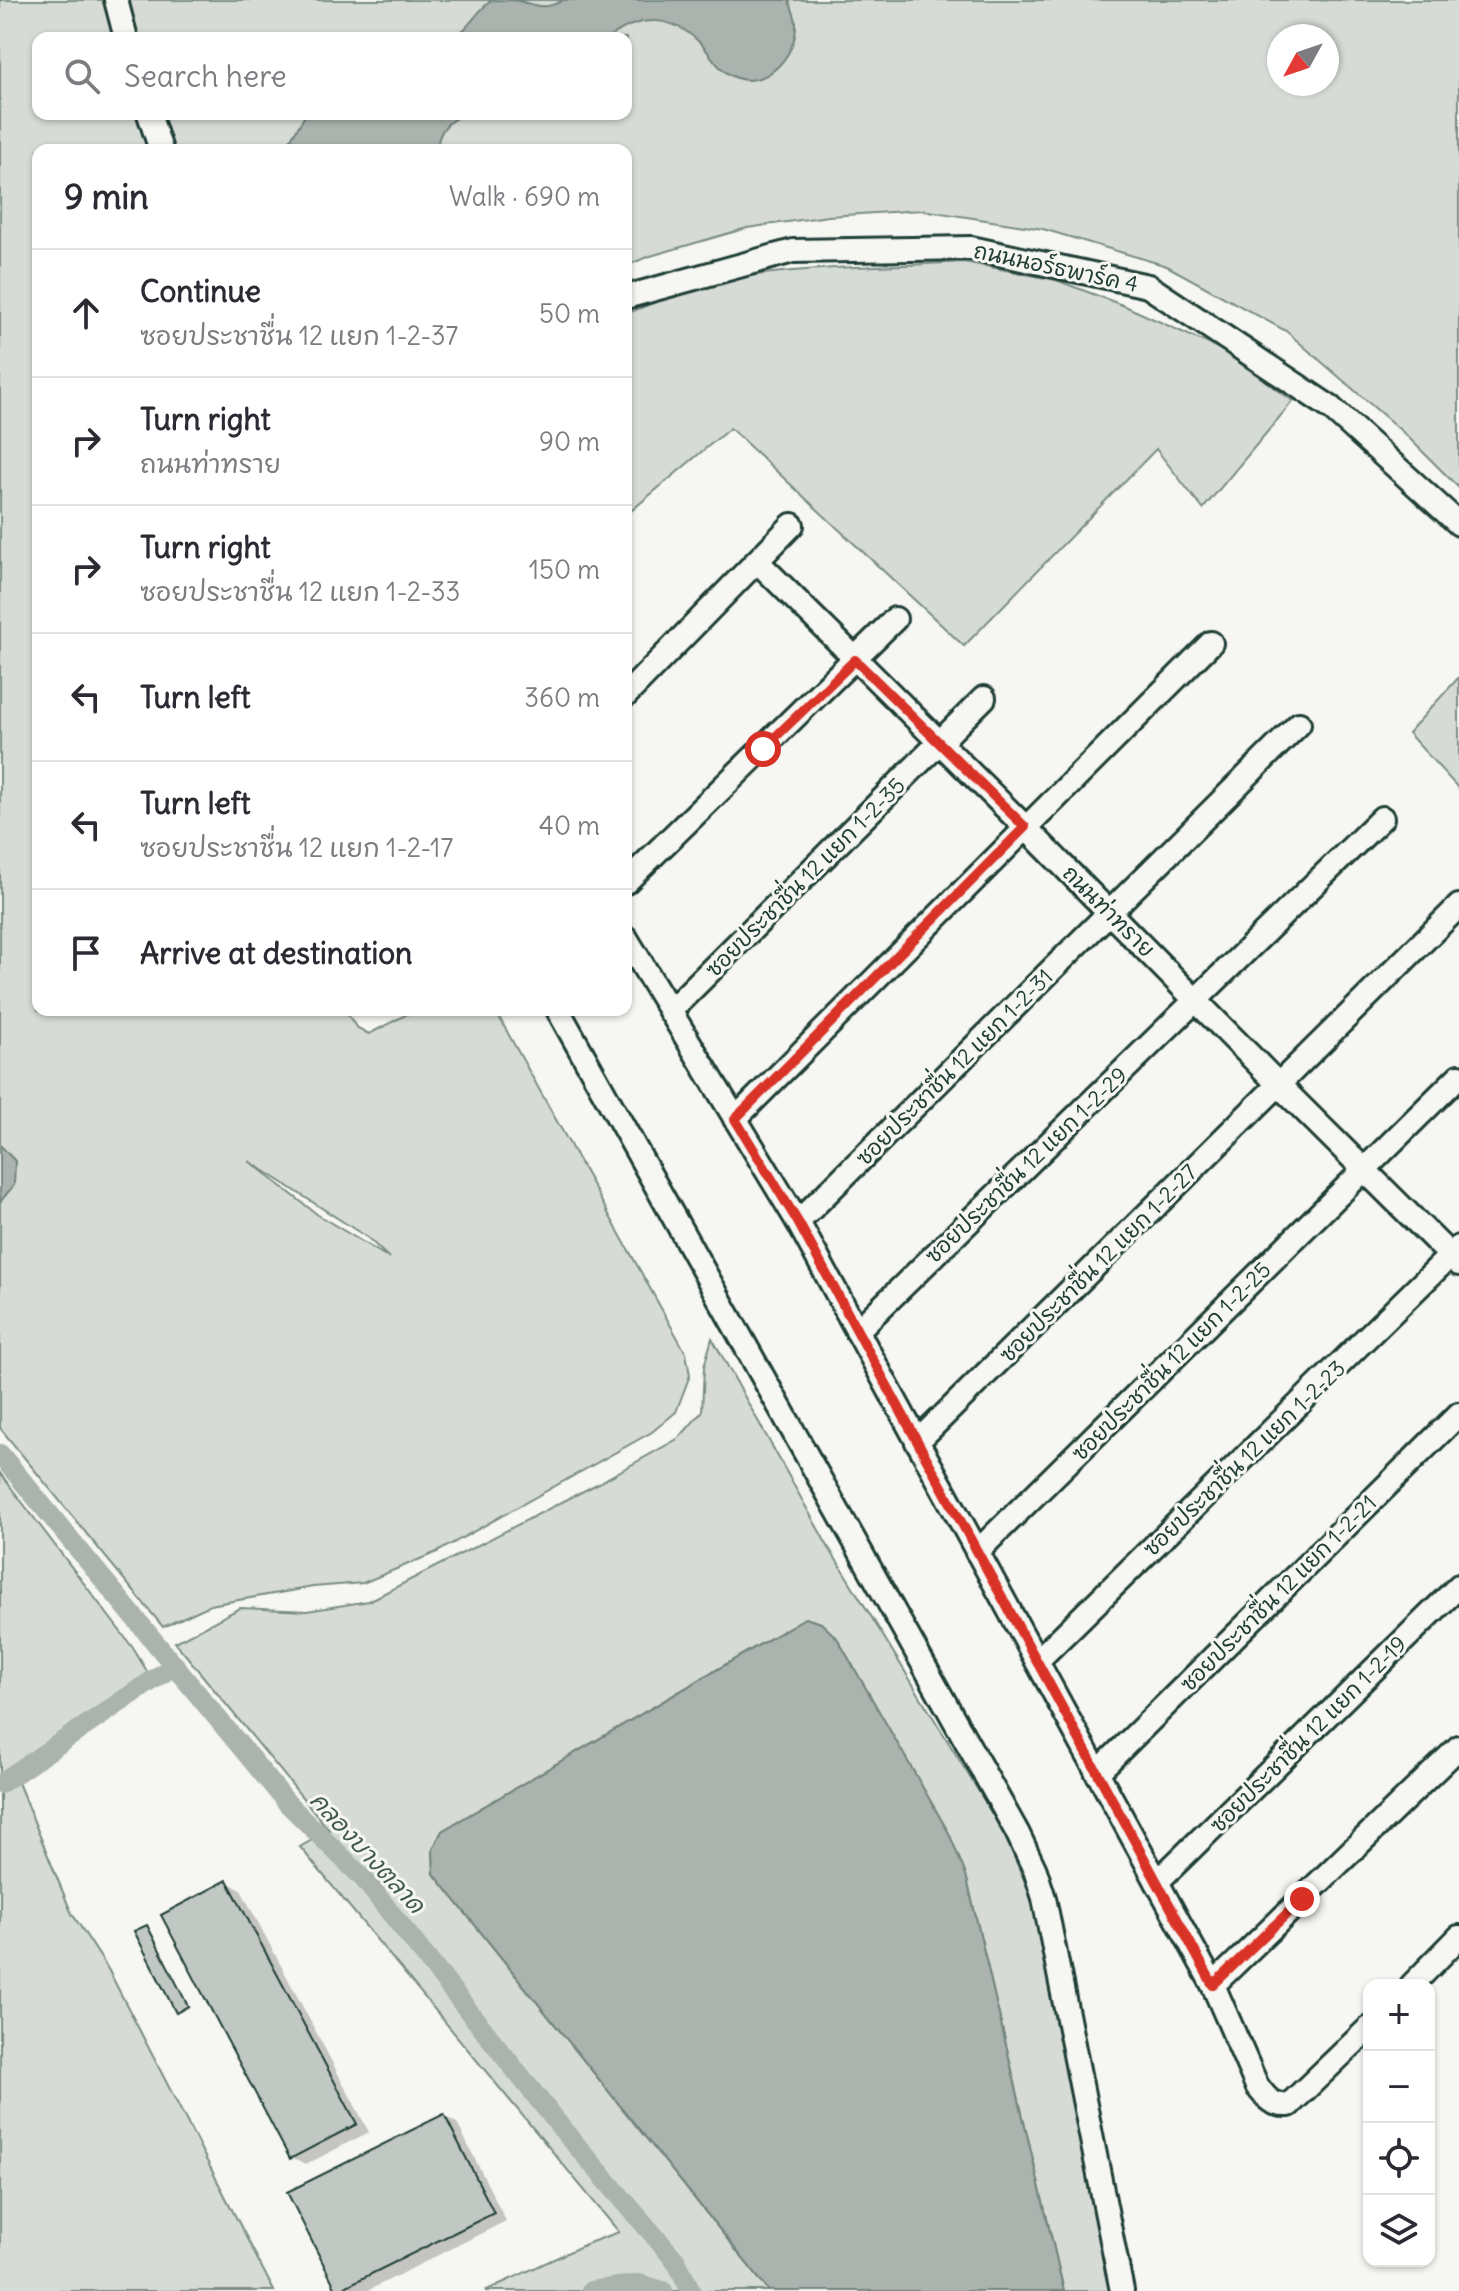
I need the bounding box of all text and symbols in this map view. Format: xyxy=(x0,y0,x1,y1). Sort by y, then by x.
north arrow xyxy=(1267,24,1339,96)
search box xyxy=(32,32,632,120)
icon: search xyxy=(60,54,104,98)
text: Search here xyxy=(124,57,287,95)
text: 9 min xyxy=(64,175,149,218)
text: Walk · 690 m xyxy=(449,180,600,213)
street label: ถนนนอร์ธพาร์ค 4 xyxy=(971,236,1141,298)
text: Continue xyxy=(140,272,261,310)
icon: ahead xyxy=(64,291,108,335)
text: 50 m xyxy=(539,297,600,330)
text: ซอยประชาชื่น 12 แยก 1-2-37 xyxy=(140,319,458,352)
text: Turn right xyxy=(140,400,271,438)
icon: right xyxy=(64,419,108,463)
text: 90 m xyxy=(539,425,600,458)
text: ถนนท่าทราย xyxy=(140,447,281,480)
text: Turn right xyxy=(140,528,271,566)
icon: right xyxy=(64,547,108,591)
text: 150 m xyxy=(529,553,600,586)
text: ซอยประชาชื่น 12 แยก 1-2-33 xyxy=(140,575,460,608)
icon: left xyxy=(64,675,108,719)
text: Turn left xyxy=(140,678,251,716)
text: 360 m xyxy=(524,681,600,714)
route start xyxy=(745,731,781,767)
street label: ซอยประชาชื่น 12 แยก 1-2-35 xyxy=(695,767,911,983)
text: Turn left xyxy=(140,784,251,822)
icon: left xyxy=(64,803,108,847)
text: 40 m xyxy=(539,809,600,842)
text: ซอยประชาชื่น 12 แยก 1-2-17 xyxy=(140,831,453,864)
street label: ถนนท่าทราย xyxy=(1057,859,1161,963)
icon: arrive xyxy=(64,931,108,975)
text: Arrive at destination xyxy=(140,934,412,972)
street label: ซอยประชาชื่น 12 แยก 1-2-31 xyxy=(845,958,1058,1171)
street label: ซอยประชาชื่น 12 แยก 1-2-29 xyxy=(915,1057,1133,1269)
street label: ซอยประชาชื่น 12 แยก 1-2-27 xyxy=(989,1154,1203,1368)
street label: ซอยประชาชื่น 12 แยก 1-2-25 xyxy=(1061,1251,1277,1467)
street label: ซอยประชาชื่น 12 แยก 1-2-23 xyxy=(1133,1350,1351,1562)
street label: ซอยประชาชื่น 12 แยก 1-2-21 xyxy=(1170,1485,1382,1697)
street label: ซอยประชาชื่น 12 แยก 1-2-19 xyxy=(1200,1626,1412,1838)
water label: คลองบางตลาด xyxy=(304,1785,433,1920)
route end xyxy=(1284,1881,1320,1917)
map controls xyxy=(1363,1979,1435,2267)
button: + xyxy=(1363,1979,1435,2051)
button: − xyxy=(1363,2051,1435,2123)
button: locate xyxy=(1363,2123,1435,2195)
button: layers xyxy=(1363,2195,1435,2267)

